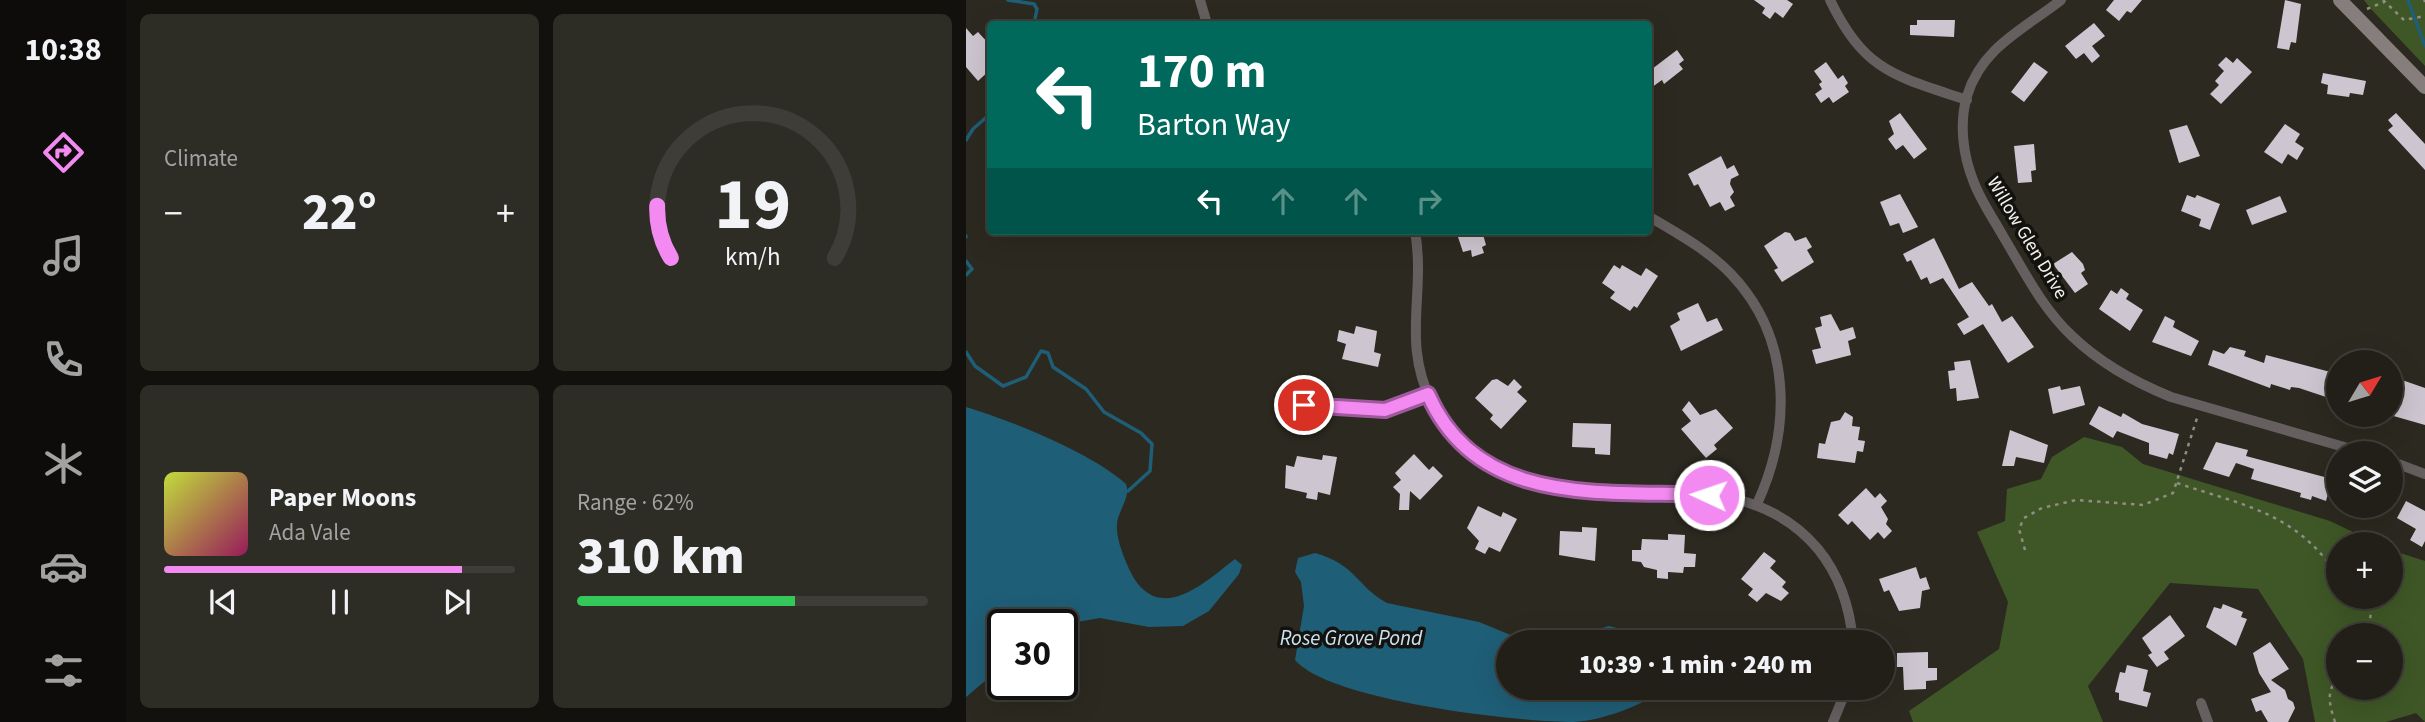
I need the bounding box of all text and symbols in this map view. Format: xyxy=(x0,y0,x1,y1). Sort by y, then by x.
text: 10:38 xyxy=(24,27,102,73)
text: 170 m xyxy=(1137,37,1266,107)
icon: left xyxy=(1022,49,1113,140)
text: Barton Way xyxy=(1137,102,1290,148)
icon: directions xyxy=(39,128,88,177)
text: Climate xyxy=(164,142,238,175)
text: 19 xyxy=(714,154,791,258)
street label: Willow Glen Drive xyxy=(1980,172,2074,304)
text: 22° xyxy=(302,176,377,250)
icon: left xyxy=(1191,182,1229,220)
icon: ahead xyxy=(1264,182,1302,220)
icon: ahead xyxy=(1337,182,1375,220)
icon: right xyxy=(1410,182,1448,220)
text: − xyxy=(164,187,183,241)
text: + xyxy=(496,187,515,241)
icon: music xyxy=(39,231,88,280)
text: km/h xyxy=(725,239,780,275)
icon: phone xyxy=(39,335,88,384)
north arrow xyxy=(2326,350,2403,427)
map controls xyxy=(2326,350,2403,700)
pin xyxy=(1274,375,1334,435)
icon: arrive xyxy=(1285,386,1323,424)
icon: climate xyxy=(39,439,88,488)
button: layers xyxy=(2326,441,2403,518)
position arrow xyxy=(1672,458,1746,532)
text: Paper Moons xyxy=(269,479,416,516)
text: Range · 62% xyxy=(577,486,694,519)
text: Ada Vale xyxy=(269,516,351,549)
text: 310 km xyxy=(577,520,745,594)
button: + xyxy=(2326,532,2403,609)
icon: car xyxy=(39,542,88,591)
icon: previous xyxy=(204,583,242,621)
icon: pause xyxy=(321,583,359,621)
icon: next xyxy=(438,583,476,621)
speed limit sign: 30 xyxy=(987,609,1078,700)
water label: Rose Grove Pond xyxy=(1280,623,1423,653)
button: − xyxy=(2326,623,2403,700)
icon: filters xyxy=(39,646,88,695)
text: 10:39 · 1 min · 240 m xyxy=(1579,646,1812,683)

